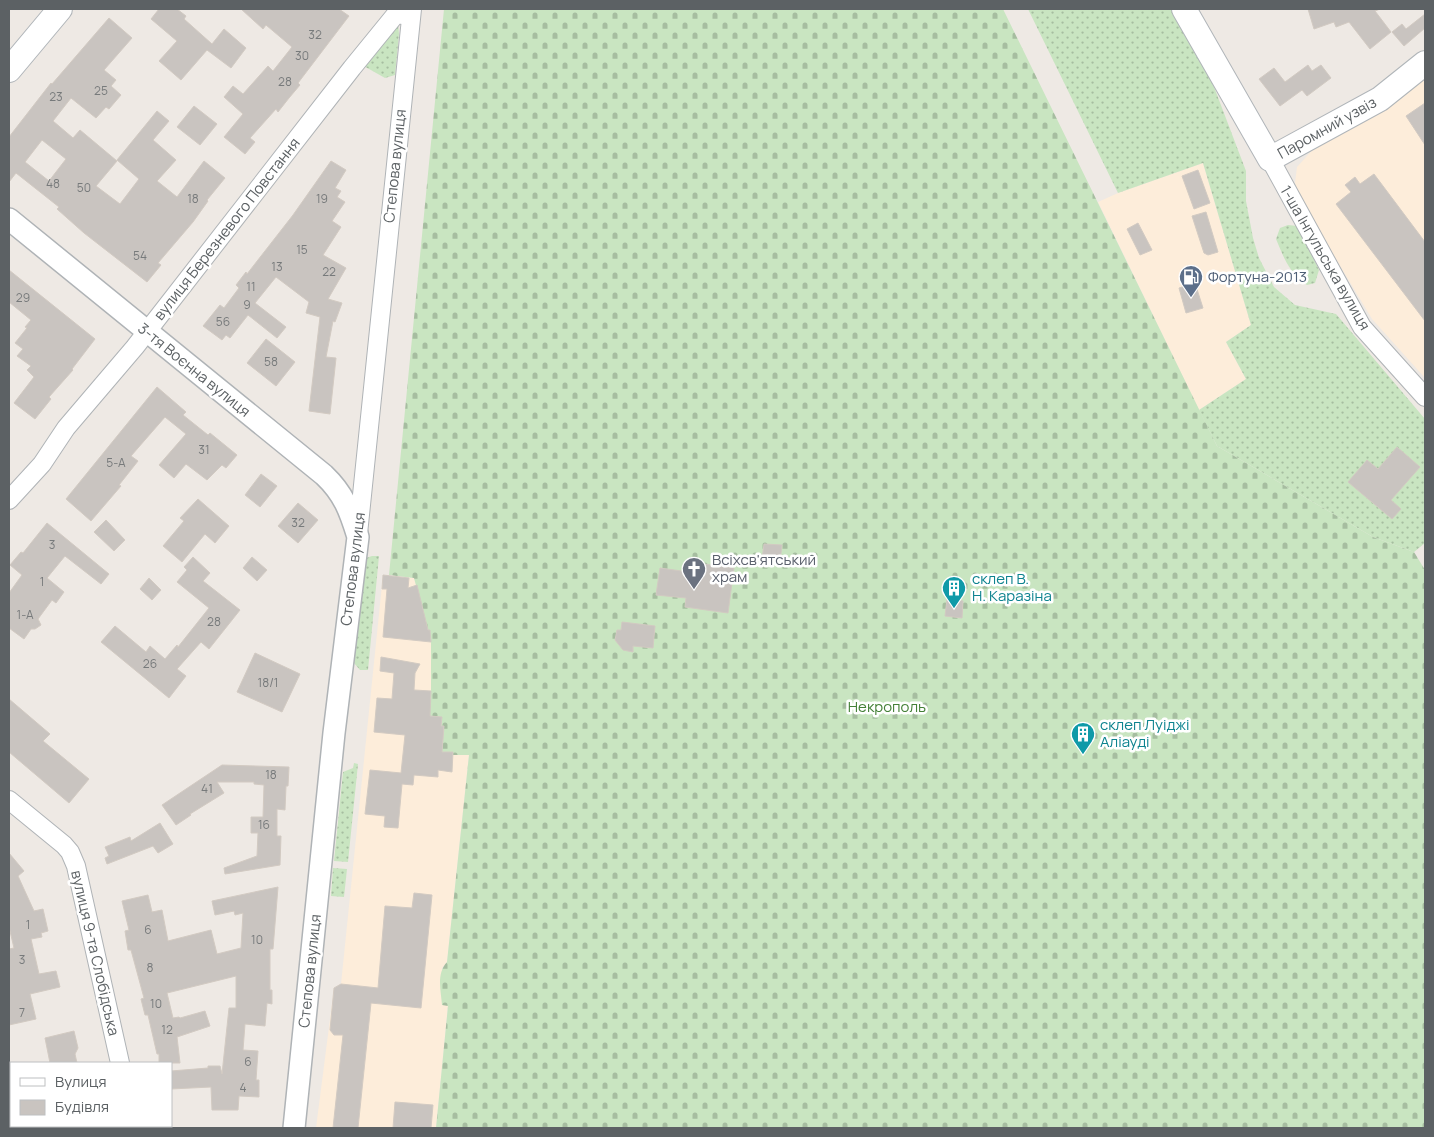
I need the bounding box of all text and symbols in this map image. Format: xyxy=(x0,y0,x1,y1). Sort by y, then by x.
house number: 32 xyxy=(308,26,322,43)
house number: 30 xyxy=(295,47,309,64)
house number: 28 xyxy=(278,73,292,90)
house number: 25 xyxy=(94,82,108,99)
house number: 23 xyxy=(49,88,63,105)
street label: Паромний узвіз xyxy=(1273,92,1380,164)
street label: Степова вулиця xyxy=(378,108,411,224)
street label: вулиця Березневого Повстання xyxy=(149,133,305,324)
house number: 48 xyxy=(46,175,60,192)
house number: 50 xyxy=(77,179,91,196)
street label: 1-ша Інгульська вулиця xyxy=(1275,182,1375,334)
house number: 18 xyxy=(187,190,199,207)
house number: 19 xyxy=(316,190,328,207)
house number: 15 xyxy=(296,241,308,258)
house number: 54 xyxy=(133,247,147,264)
house number: 13 xyxy=(271,258,283,275)
house number: 22 xyxy=(322,263,336,280)
fuel station icon: Фортуна-2013 xyxy=(1178,264,1204,298)
place label: Фортуна-2013 xyxy=(1208,266,1307,287)
house number: 11 xyxy=(246,278,256,295)
house number: 29 xyxy=(16,289,30,306)
house number: 9 xyxy=(243,296,251,313)
house number: 56 xyxy=(216,313,230,330)
street label: 3-тя Воєнна вулиця xyxy=(134,318,255,422)
house number: 58 xyxy=(264,353,278,370)
house number: 31 xyxy=(198,441,210,458)
house number: 5-А xyxy=(106,454,126,471)
street label: Степова вулиця xyxy=(335,511,370,627)
house number: 32 xyxy=(291,514,305,531)
house number: 3 xyxy=(49,536,55,553)
place label: Всіхсв'ятський храм xyxy=(712,549,816,587)
church icon: Всіхсв'ятський храм xyxy=(681,556,707,590)
place label: склеп В. Н. Каразіна xyxy=(972,568,1052,606)
house number: 1 xyxy=(40,573,44,590)
building icon: склеп В. Н. Каразіна xyxy=(941,575,967,609)
house number: 1-А xyxy=(16,606,34,623)
house number: 28 xyxy=(207,613,221,630)
house number: 26 xyxy=(143,655,157,672)
house number: 18/1 xyxy=(258,674,278,691)
park label: Некрополь xyxy=(848,696,926,717)
place label: склеп Луіджі Аліауді xyxy=(1100,714,1189,752)
building icon: склеп Луіджі Аліауді xyxy=(1070,721,1096,755)
house number: 18 xyxy=(265,766,277,783)
house number: 41 xyxy=(201,780,213,797)
house number: 16 xyxy=(258,816,270,833)
street label: вулиця 9-та Слобідська xyxy=(66,868,125,1038)
street label: Степова вулиця xyxy=(293,913,326,1029)
house number: 1 xyxy=(26,916,30,933)
house number: 6 xyxy=(144,921,152,938)
house number: 10 xyxy=(251,931,263,948)
house number: 3 xyxy=(19,951,25,968)
house number: 8 xyxy=(147,959,154,976)
house number: 10 xyxy=(150,995,162,1012)
house number: 7 xyxy=(19,1004,25,1021)
house number: 12 xyxy=(161,1021,173,1038)
house number: 6 xyxy=(244,1053,252,1070)
legend xyxy=(10,1062,172,1127)
text: Вулиця xyxy=(55,1071,107,1092)
house number: 4 xyxy=(239,1079,247,1096)
text: Будівля xyxy=(55,1096,109,1117)

